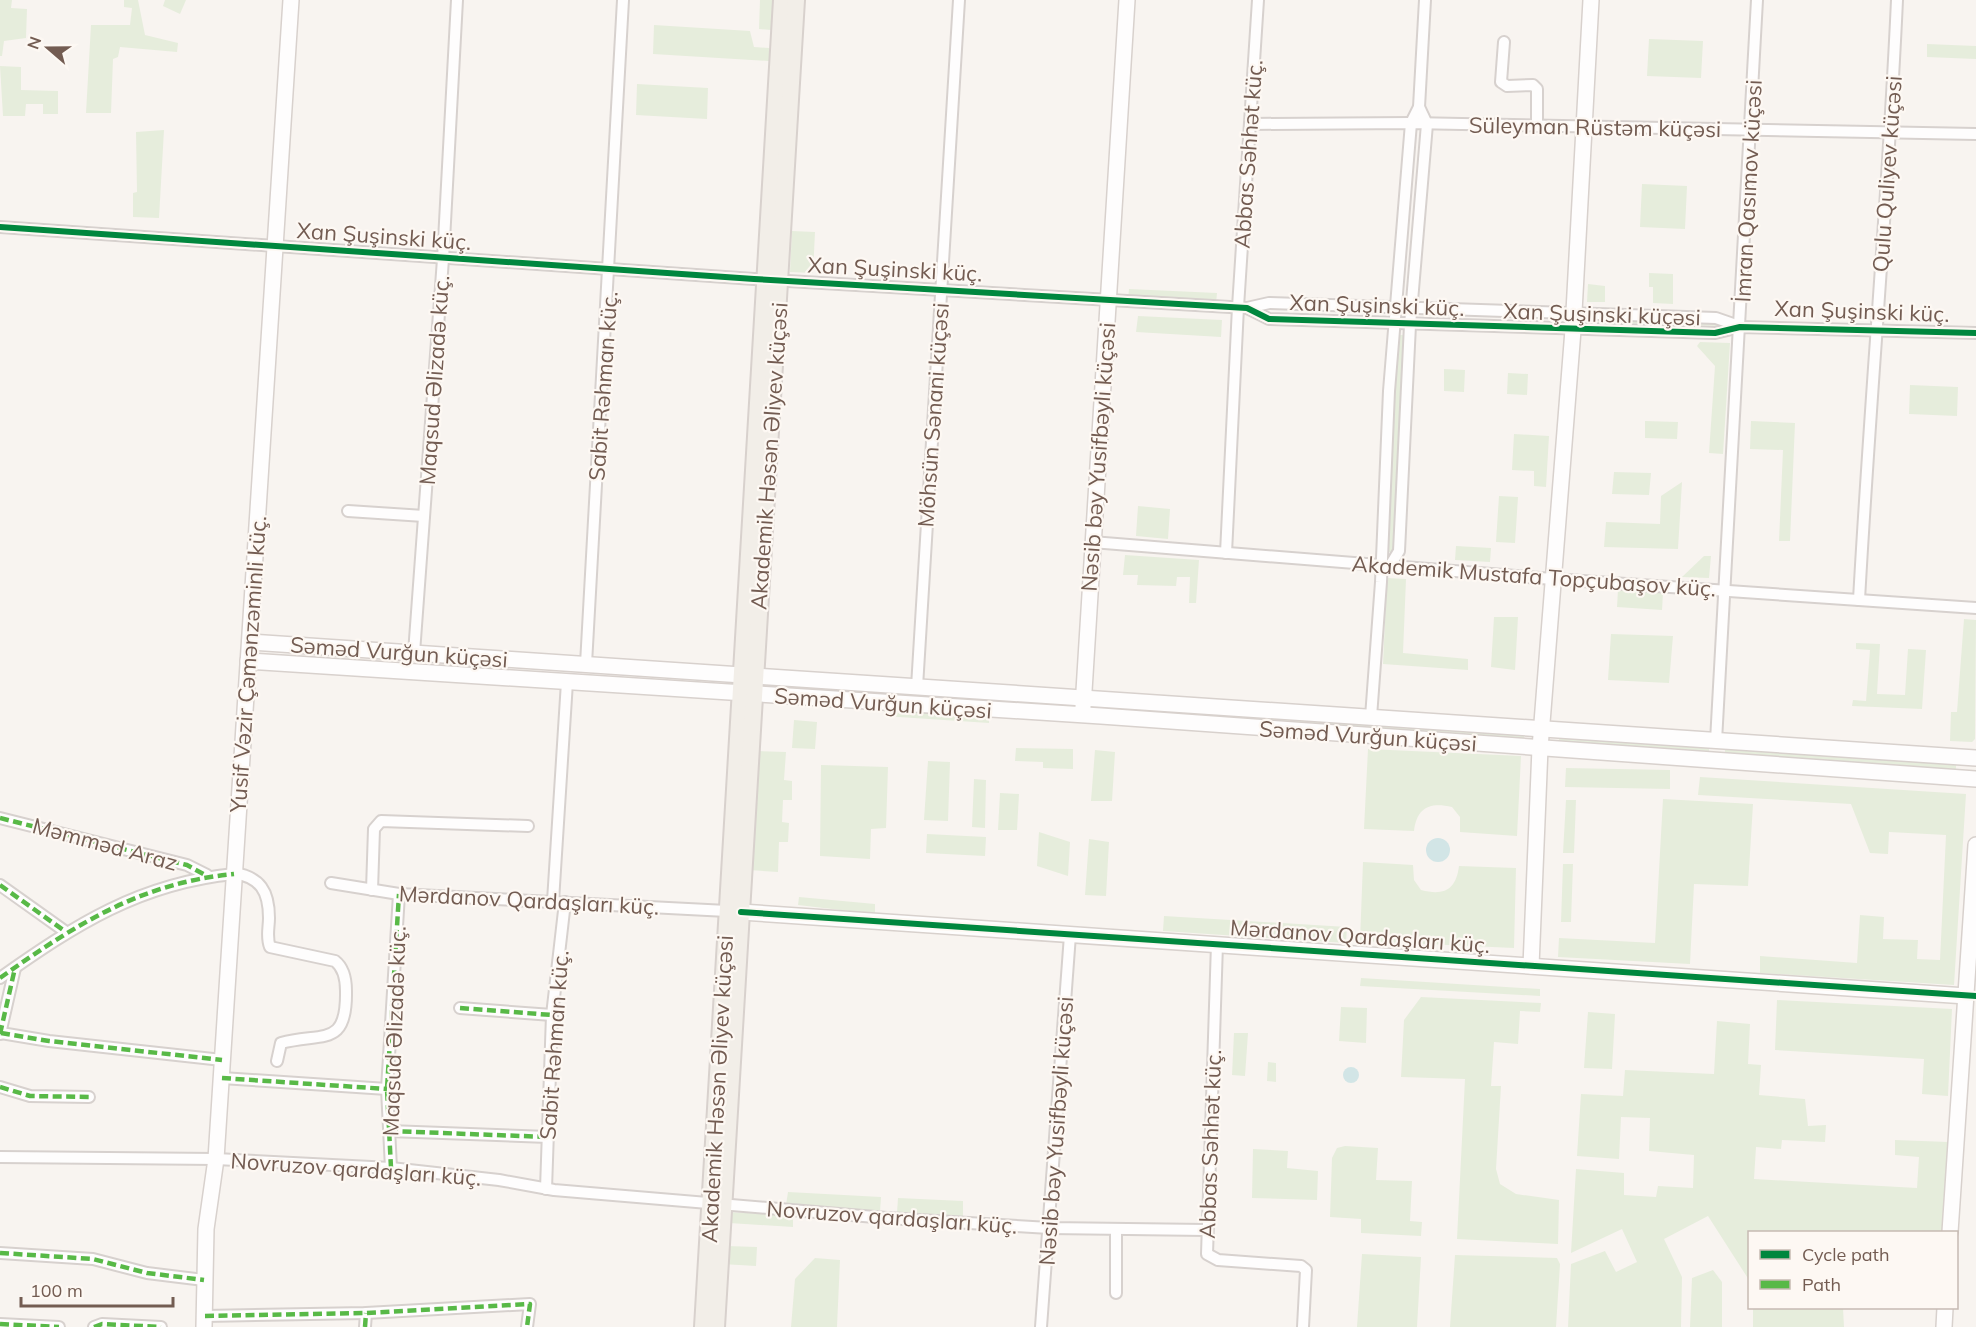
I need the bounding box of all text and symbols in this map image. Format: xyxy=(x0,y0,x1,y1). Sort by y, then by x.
north arrow xyxy=(18,18,78,78)
text: N xyxy=(22,34,45,52)
street label: Abbas Səhhət küç. xyxy=(1227,59,1269,249)
street label: Qulu Quliyev küçəsi xyxy=(1866,75,1908,273)
street label: İmran Qasımov küçəsi xyxy=(1728,79,1768,303)
street label: Süleyman Rüstəm küçəsi xyxy=(1469,111,1721,143)
street label: Xan Şuşinski küç. xyxy=(296,216,472,256)
street label: Xan Şuşinski küç. xyxy=(807,250,983,288)
street label: Maqsud Əlizadə küç. xyxy=(413,274,455,486)
street label: Xan Şuşinski küç. xyxy=(1289,288,1465,322)
street label: Sabit Rəhman küç. xyxy=(582,290,624,482)
street label: Xan Şuşinski küç. xyxy=(1774,294,1950,328)
street label: Xan Şuşinski küçəsi xyxy=(1503,297,1701,331)
street label: Akademik Həsən Əliyev küçəsi xyxy=(744,301,794,611)
street label: Möhsün Sənani küçəsi xyxy=(911,302,955,528)
street label: Nəsib bəy Yusifbəyli küçəsi xyxy=(1075,322,1121,592)
street label: Yusif Vəzir Çəmənzəminli küç. xyxy=(224,515,272,814)
street label: Akademik Mustafa Topçubaşov küç. xyxy=(1351,549,1717,603)
street label: Səməd Vurğun küçəsi xyxy=(289,630,509,674)
street label: Səməd Vurğun küçəsi xyxy=(773,681,993,725)
street label: Səməd Vurğun küçəsi xyxy=(1258,714,1478,758)
street label: Məmməd Araz xyxy=(29,811,181,877)
street label: Mərdanov Qardaşları küç. xyxy=(398,879,660,921)
street label: Mərdanov Qardaşları küç. xyxy=(1229,913,1491,959)
street label: Maqsud Əlizadə küç. xyxy=(376,925,412,1137)
street label: Akademik Həsən Əliyev küçəsi xyxy=(695,934,739,1244)
street label: Sabit Rəhman küç. xyxy=(533,949,575,1141)
street label: Nəsib bəy Yusifbəyli küçəsi xyxy=(1033,996,1079,1266)
street label: Abbas Səhhət küç. xyxy=(1193,1049,1227,1239)
street label: Novruzov qardaşları küç. xyxy=(230,1146,482,1192)
street label: Novruzov qardaşları küç. xyxy=(766,1194,1018,1240)
legend xyxy=(1748,1231,1958,1309)
text: Cycle path xyxy=(1802,1243,1889,1266)
scale bar xyxy=(21,1270,172,1308)
text: Path xyxy=(1802,1273,1841,1296)
text: 100 m xyxy=(30,1279,83,1302)

